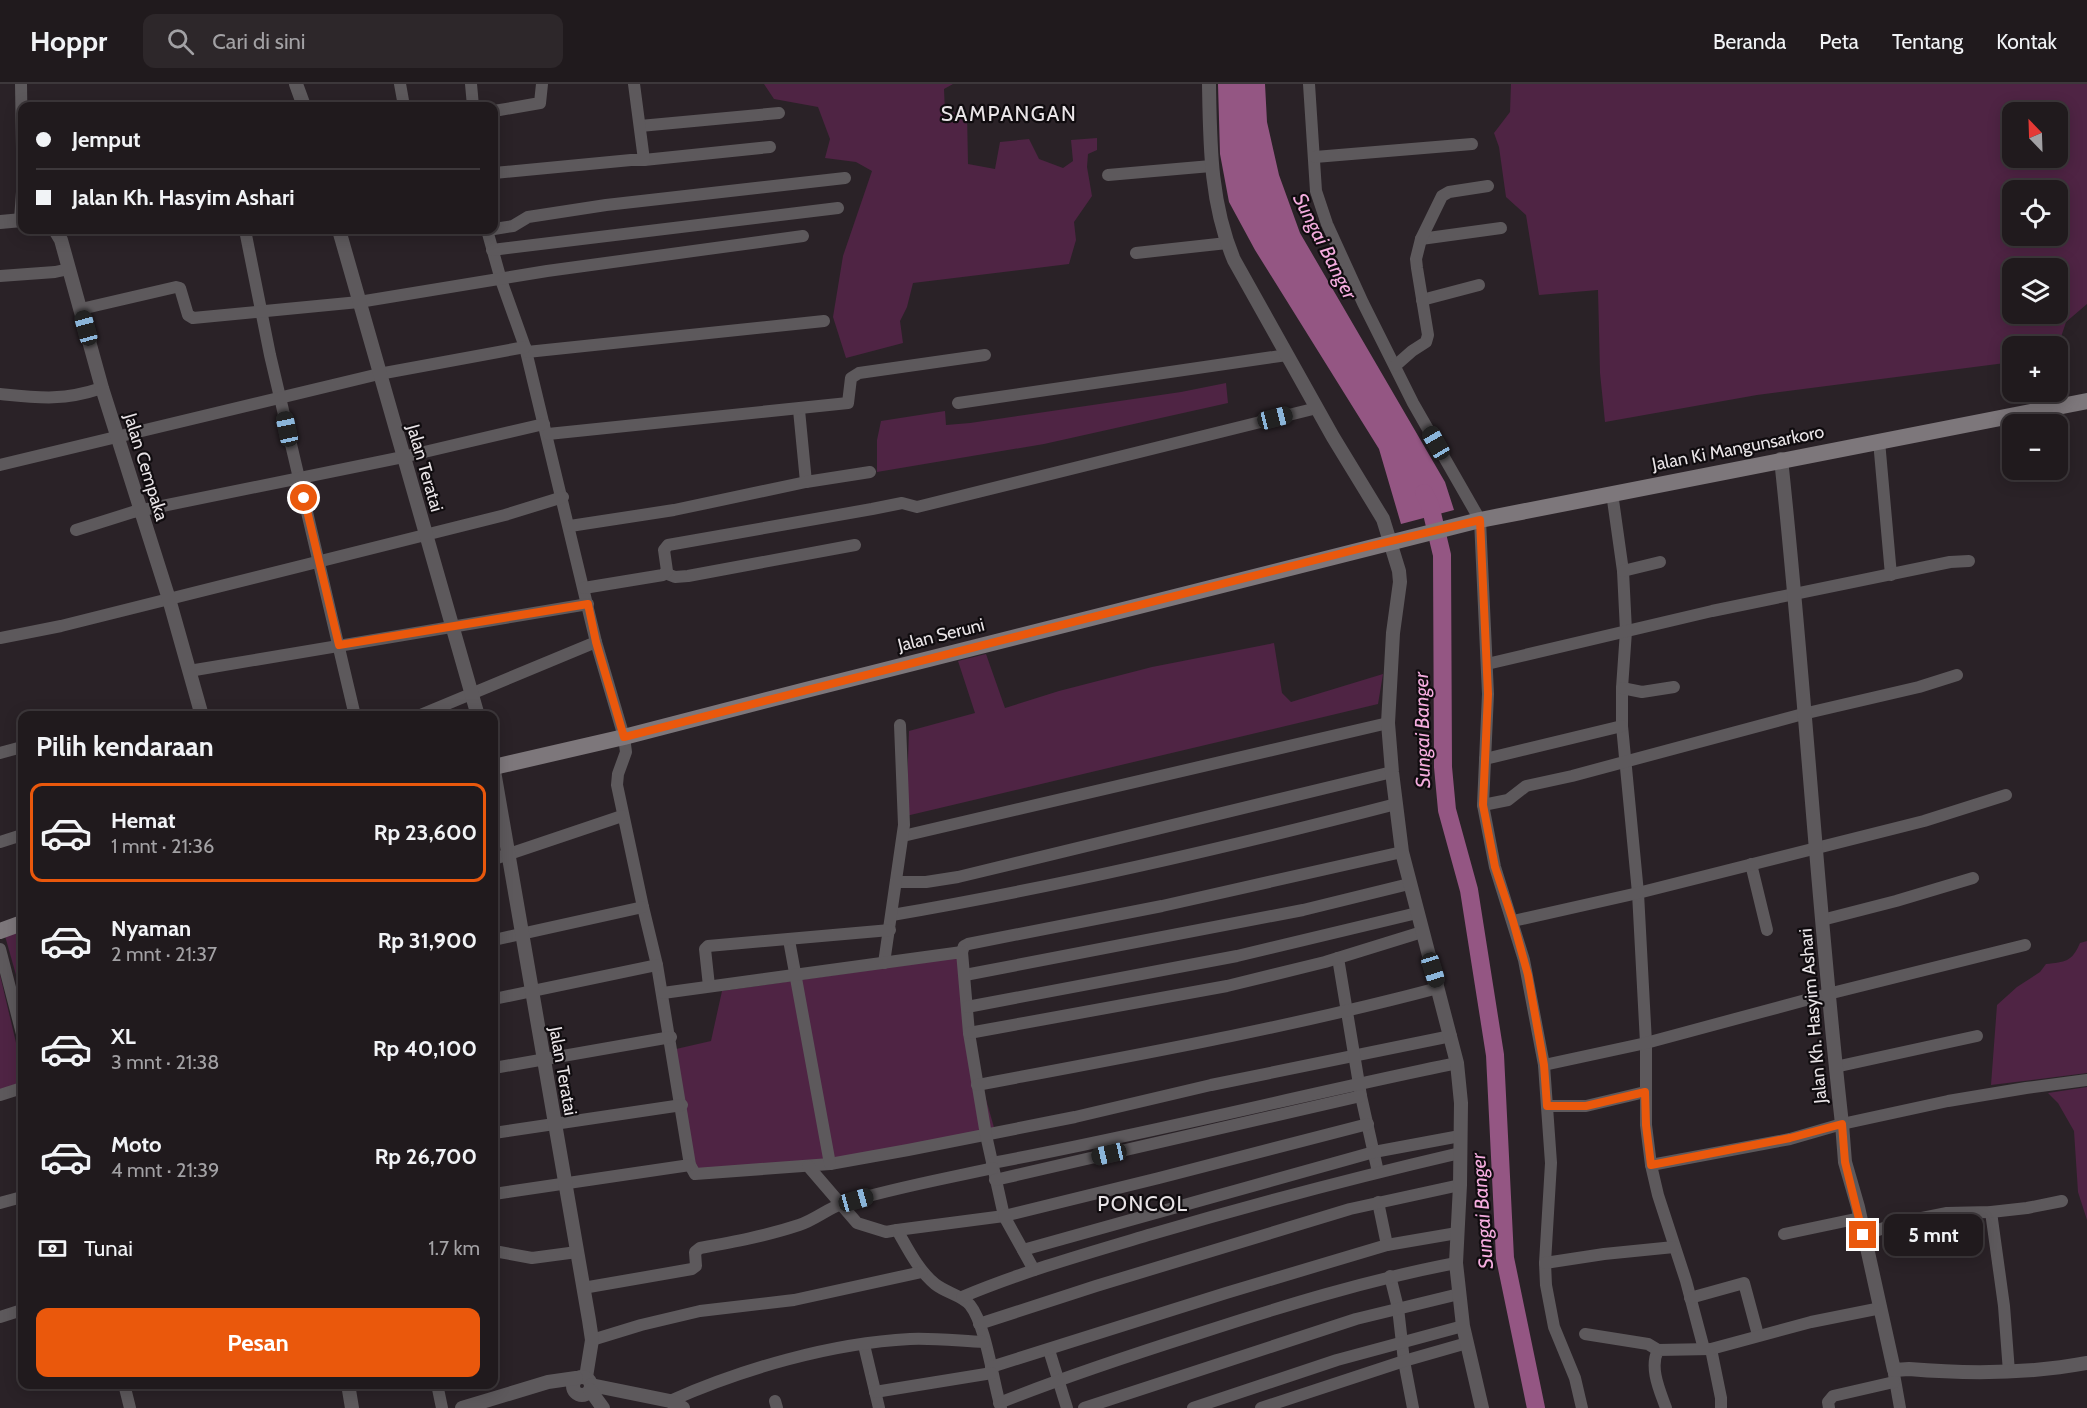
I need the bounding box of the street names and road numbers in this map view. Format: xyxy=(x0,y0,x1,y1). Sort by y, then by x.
street label: Jalan Cempaka xyxy=(119,410,173,524)
street label: Jalan Ki Mangunsarkoro xyxy=(1649,420,1826,476)
street label: Jalan Teratai xyxy=(402,421,448,514)
street label: Jalan Seruni xyxy=(894,614,987,657)
street label: Jalan Kh. Hasyim Ashari xyxy=(1794,928,1832,1105)
street label: Jalan Teratai xyxy=(544,1024,582,1117)

